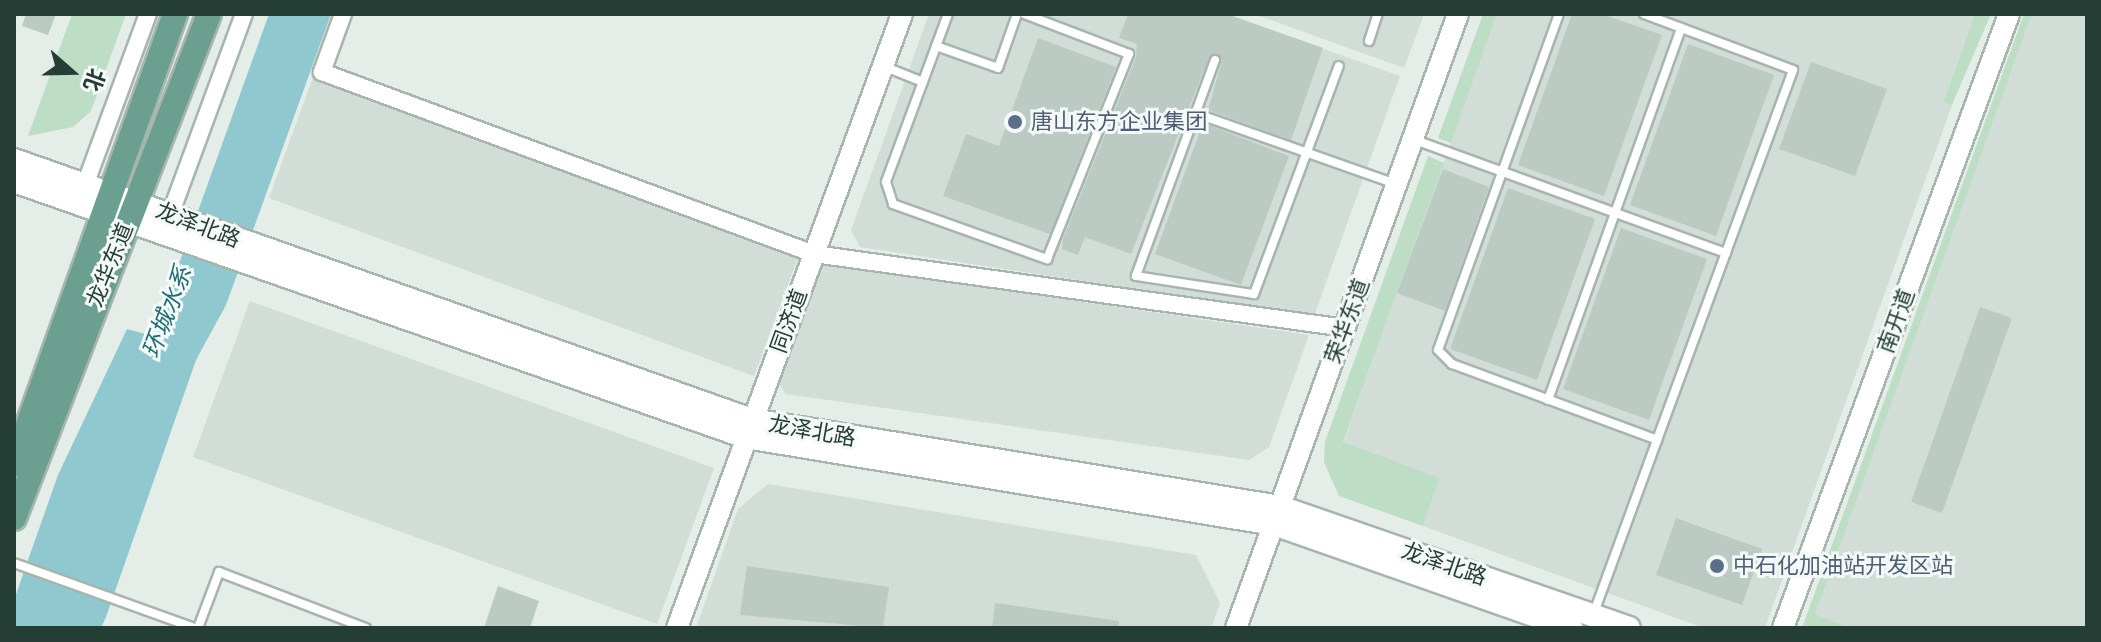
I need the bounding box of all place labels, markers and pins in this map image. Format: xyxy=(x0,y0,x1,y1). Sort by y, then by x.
place label: 唐山东方企业集团 xyxy=(1031,109,1207,135)
marker: 唐山东方企业集团 xyxy=(1006,113,1024,131)
place label: 中石化加油站开发区站 xyxy=(1733,553,1953,579)
marker: 中石化加油站开发区站 xyxy=(1708,557,1726,575)

